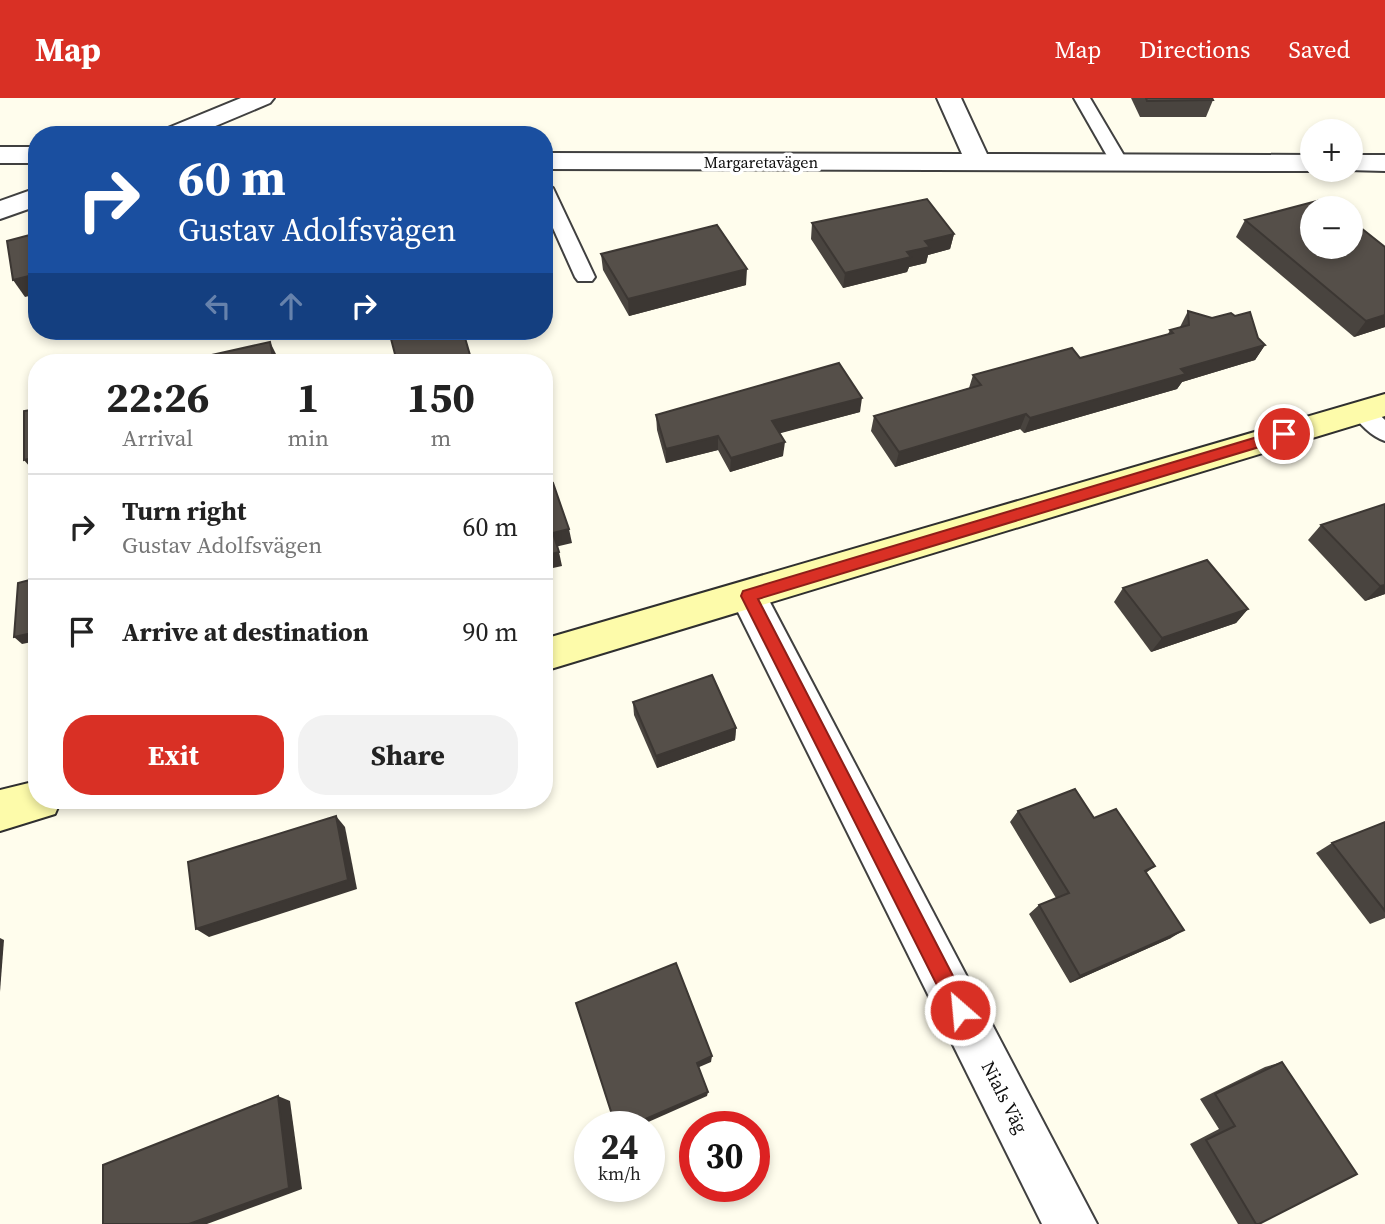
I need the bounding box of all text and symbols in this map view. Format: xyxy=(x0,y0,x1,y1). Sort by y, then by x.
text: Map xyxy=(35,27,101,72)
text: Map xyxy=(1054,33,1101,66)
text: Directions xyxy=(1139,33,1250,66)
text: Saved xyxy=(1288,33,1350,66)
map controls xyxy=(1300,119,1363,259)
button: + xyxy=(1300,119,1363,182)
text: 60 m xyxy=(178,144,286,211)
street label: Margaretavägen xyxy=(704,151,819,173)
icon: right xyxy=(63,154,154,245)
button: − xyxy=(1300,196,1363,259)
text: Gustav Adolfsvägen xyxy=(178,208,456,252)
icon: left xyxy=(199,287,237,325)
icon: ahead xyxy=(272,287,310,325)
icon: right xyxy=(345,287,383,325)
text: 22:26 xyxy=(106,368,210,426)
text: 1 xyxy=(297,368,320,426)
text: 150 xyxy=(407,368,475,426)
pin xyxy=(1254,404,1314,464)
icon: arrive xyxy=(1265,415,1303,453)
text: Arrival xyxy=(122,422,193,454)
text: min xyxy=(287,422,329,454)
text: m xyxy=(431,422,451,454)
text: Turn right xyxy=(122,493,246,529)
icon: right xyxy=(63,508,101,546)
text: 60 m xyxy=(463,509,518,545)
text: Gustav Adolfsvägen xyxy=(122,529,322,561)
icon: arrive xyxy=(63,613,101,651)
text: Arrive at destination xyxy=(122,614,369,650)
text: 90 m xyxy=(463,614,518,650)
button: Exit xyxy=(63,715,284,795)
button: Share xyxy=(298,715,518,795)
position arrow xyxy=(923,973,997,1047)
street label: Nials Väg xyxy=(976,1056,1034,1138)
speed limit sign: 30 xyxy=(679,1111,770,1202)
text: 24 xyxy=(601,1123,638,1171)
text: km/h xyxy=(598,1161,641,1186)

